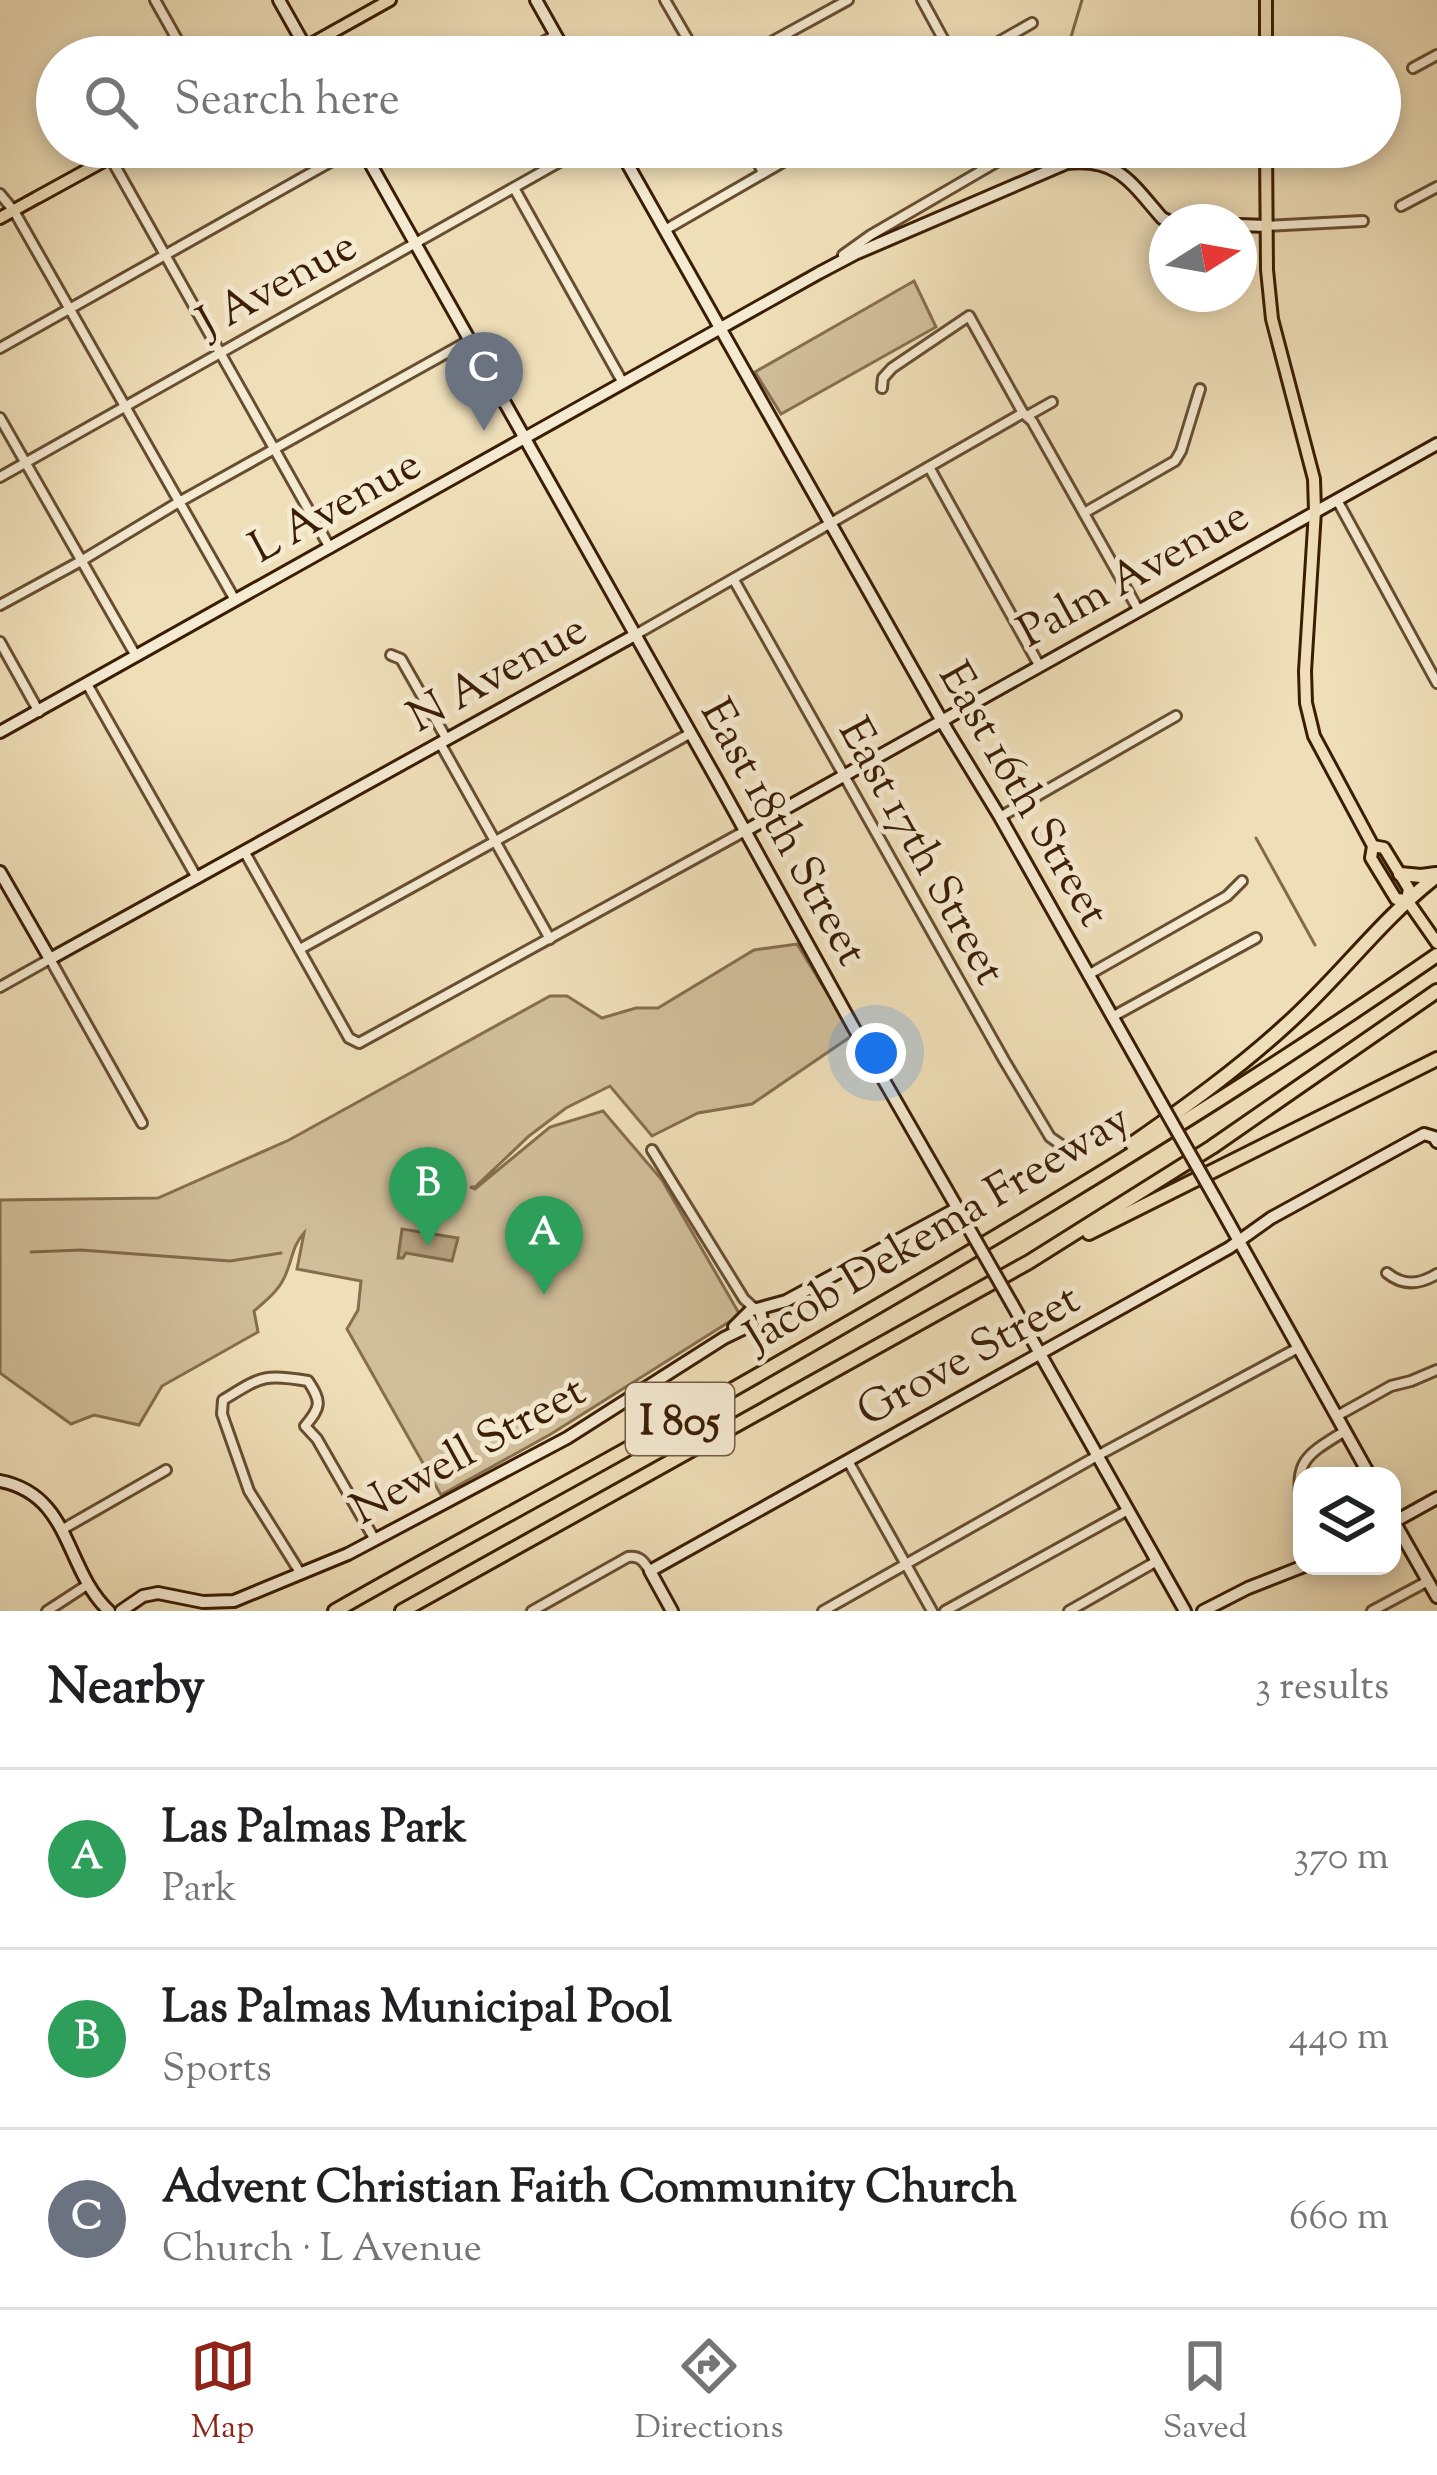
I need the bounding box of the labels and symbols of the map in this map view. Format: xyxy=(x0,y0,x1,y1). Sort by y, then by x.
north arrow xyxy=(1149,204,1257,312)
street label: J Avenue xyxy=(185,216,370,359)
pin: C xyxy=(445,332,523,431)
street label: L Avenue xyxy=(239,435,434,583)
street label: Palm Avenue xyxy=(1007,487,1262,667)
street label: N Avenue xyxy=(397,600,600,752)
street label: East 16th Street xyxy=(919,651,1123,940)
street label: East 18th Street xyxy=(681,688,881,979)
street label: East 17th Street xyxy=(819,707,1019,998)
your location xyxy=(846,1023,906,1083)
street label: Jacob Dekema Freeway xyxy=(731,1090,1144,1373)
pin: B xyxy=(389,1147,467,1246)
pin: A xyxy=(505,1196,583,1295)
street label: Grove Street xyxy=(846,1270,1093,1446)
street label: Newell Street xyxy=(340,1361,599,1544)
road number: I 805 xyxy=(626,1383,734,1455)

